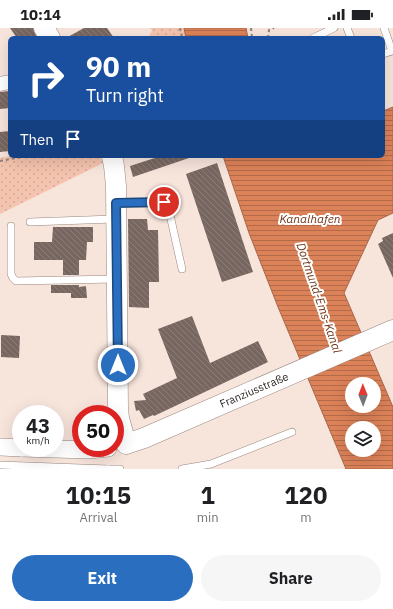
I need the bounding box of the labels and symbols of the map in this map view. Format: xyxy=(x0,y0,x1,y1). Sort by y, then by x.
pin xyxy=(147,185,181,219)
water label: Kanalhafen xyxy=(279,211,341,226)
water label: Dortmund-Ems-Kanal xyxy=(294,241,346,356)
position arrow xyxy=(97,344,139,386)
street label: Franziusstraße xyxy=(217,369,291,411)
north arrow xyxy=(345,377,381,413)
speed limit sign: 50 xyxy=(72,405,124,457)

